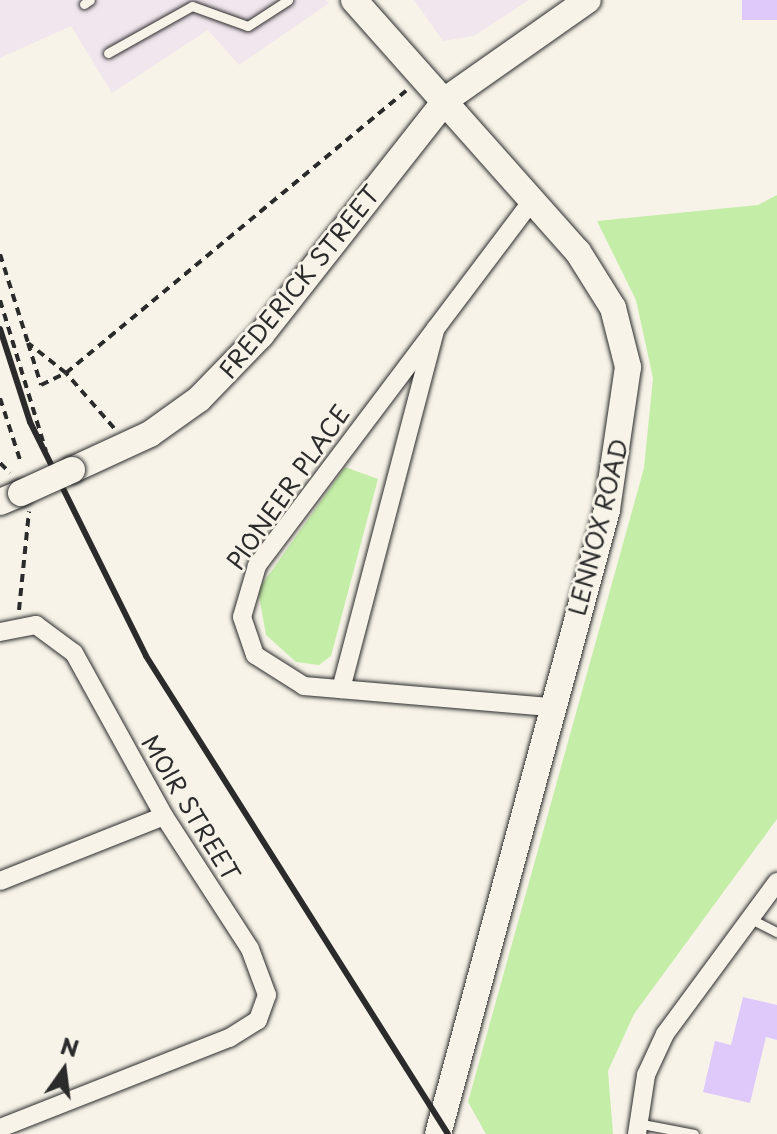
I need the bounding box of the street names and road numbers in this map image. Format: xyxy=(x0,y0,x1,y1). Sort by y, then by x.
street label: FREDERICK STREET xyxy=(212,179,386,385)
street label: PIONEER PLACE xyxy=(221,399,355,575)
street label: LENNOX ROAD xyxy=(562,436,634,618)
street label: MOIR STREET xyxy=(136,729,246,887)

